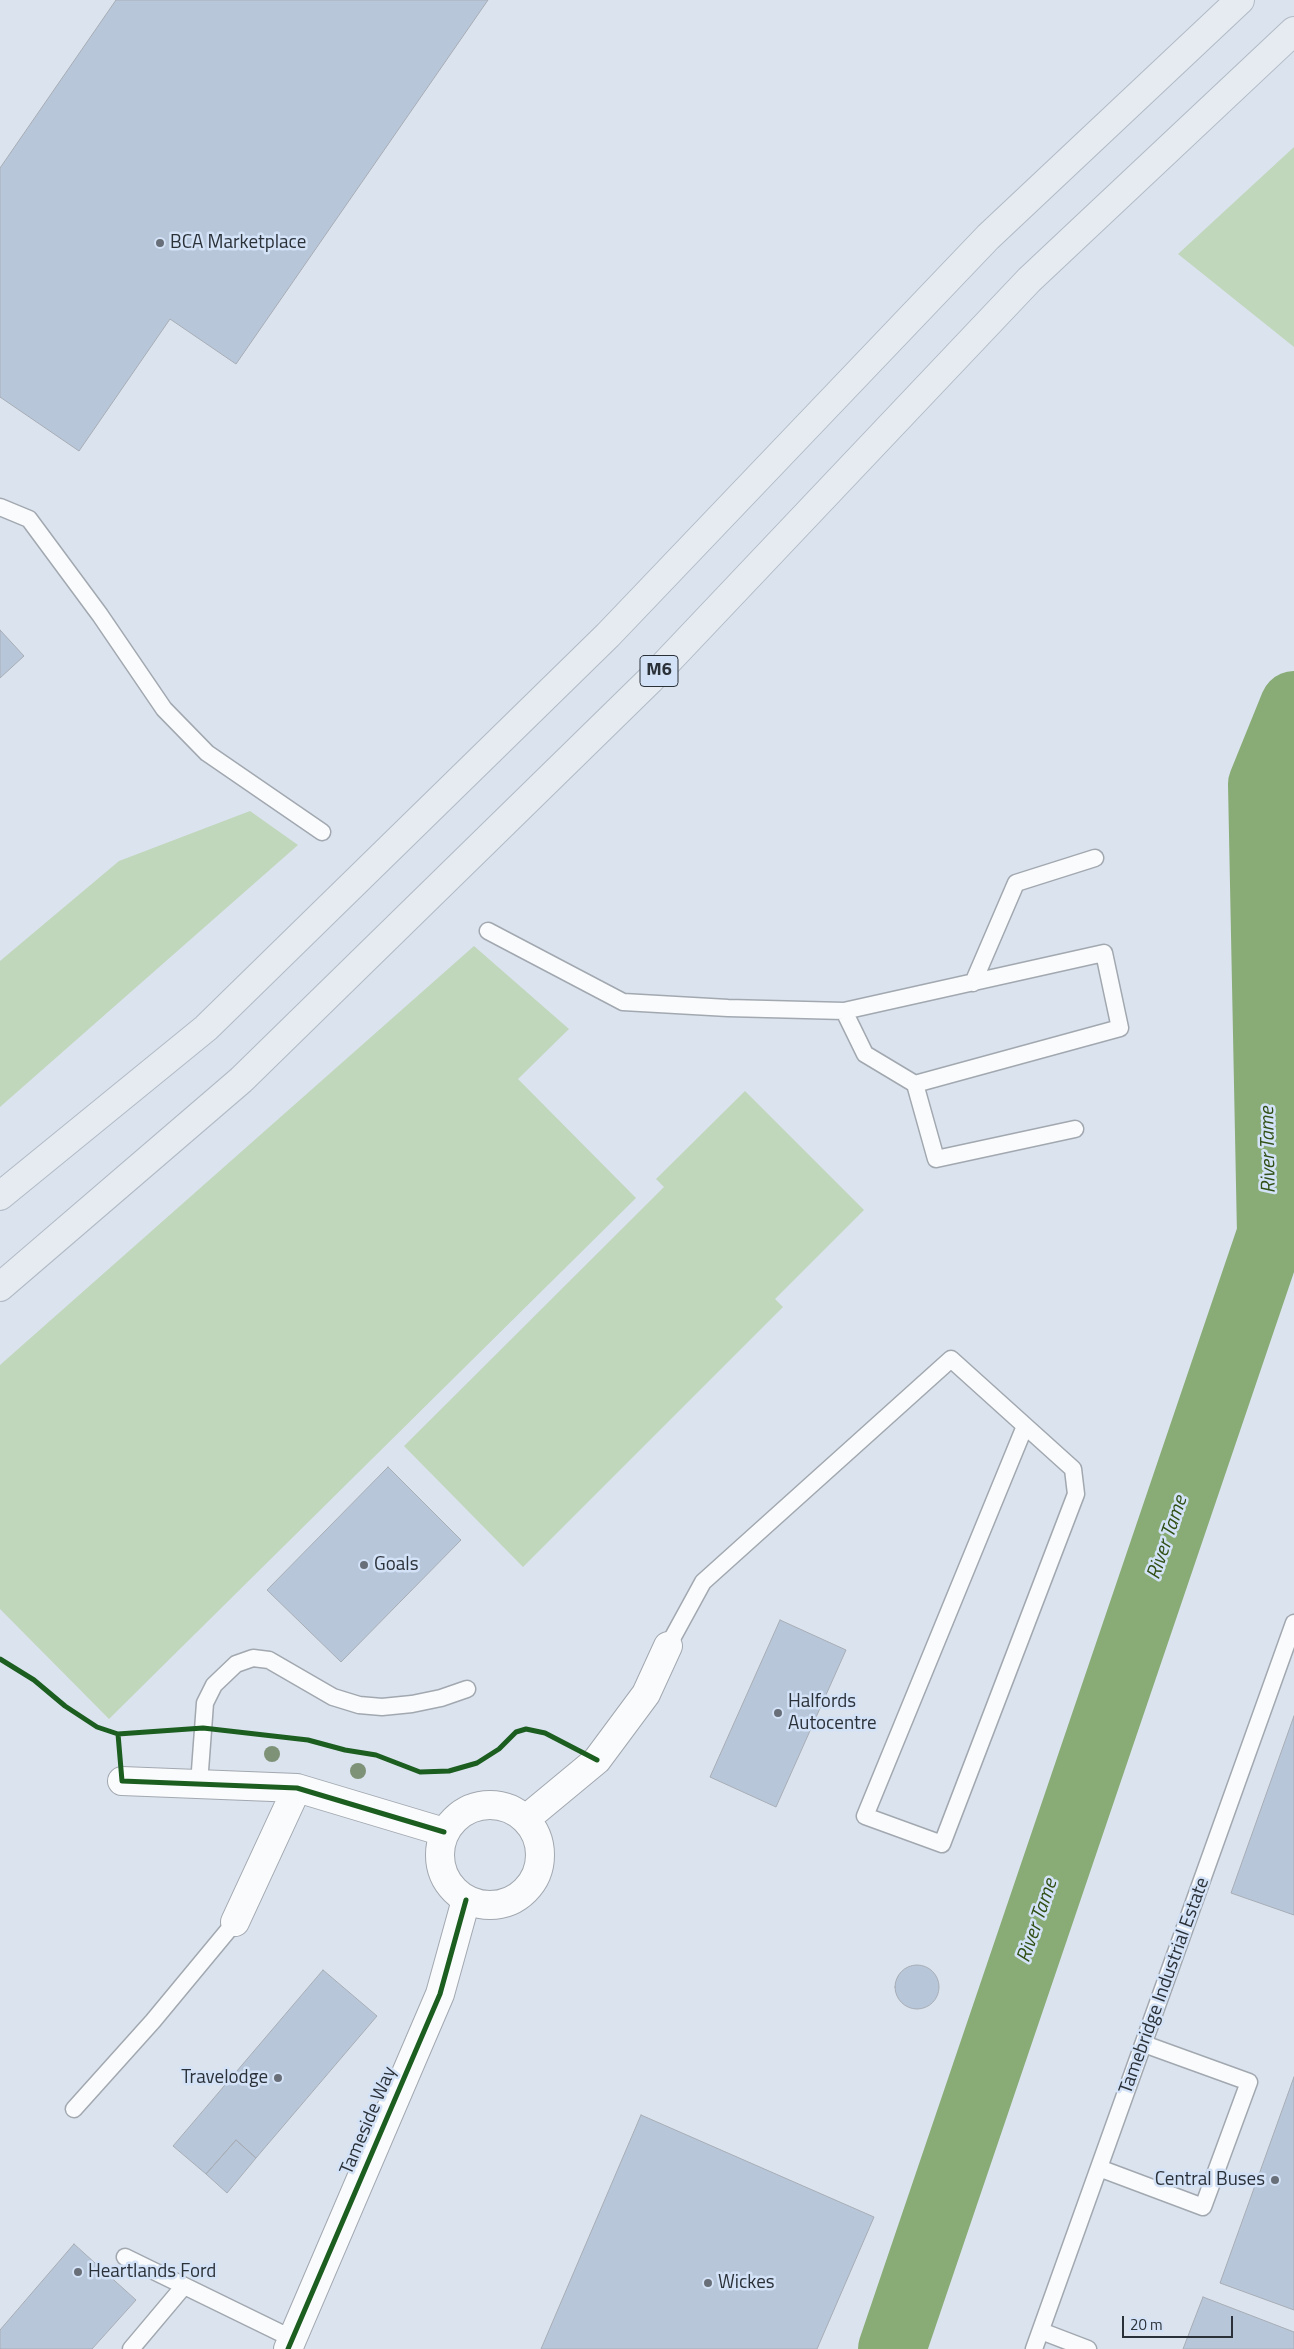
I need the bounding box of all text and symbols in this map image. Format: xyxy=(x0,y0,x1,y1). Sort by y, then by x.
place label: BCA Marketplace xyxy=(170,232,306,254)
marker: BCA Marketplace xyxy=(154,237,166,249)
road number: M6 xyxy=(640,656,678,686)
water label: River Tame xyxy=(1256,1106,1282,1194)
water label: River Tame xyxy=(1143,1493,1193,1583)
place label: Goals xyxy=(374,1554,418,1576)
marker: Goals xyxy=(358,1559,370,1571)
place label: Halfords Autocentre xyxy=(788,1691,877,1735)
marker: Halfords Autocentre xyxy=(772,1707,784,1719)
street label: Tamebridge Industrial Estate xyxy=(1115,1875,1215,2097)
water label: River Tame xyxy=(1013,1876,1063,1966)
street label: Tameside Way xyxy=(336,2063,402,2179)
place label: Travelodge xyxy=(181,2067,268,2089)
marker: Travelodge xyxy=(272,2072,284,2084)
place label: Central Buses xyxy=(1155,2169,1265,2191)
marker: Central Buses xyxy=(1269,2174,1281,2186)
place label: Heartlands Ford xyxy=(88,2261,216,2283)
marker: Heartlands Ford xyxy=(72,2266,84,2278)
place label: Wickes xyxy=(718,2272,775,2294)
marker: Wickes xyxy=(702,2277,714,2289)
scale bar xyxy=(1124,2306,1235,2338)
text: 20 m xyxy=(1130,2313,1163,2336)

